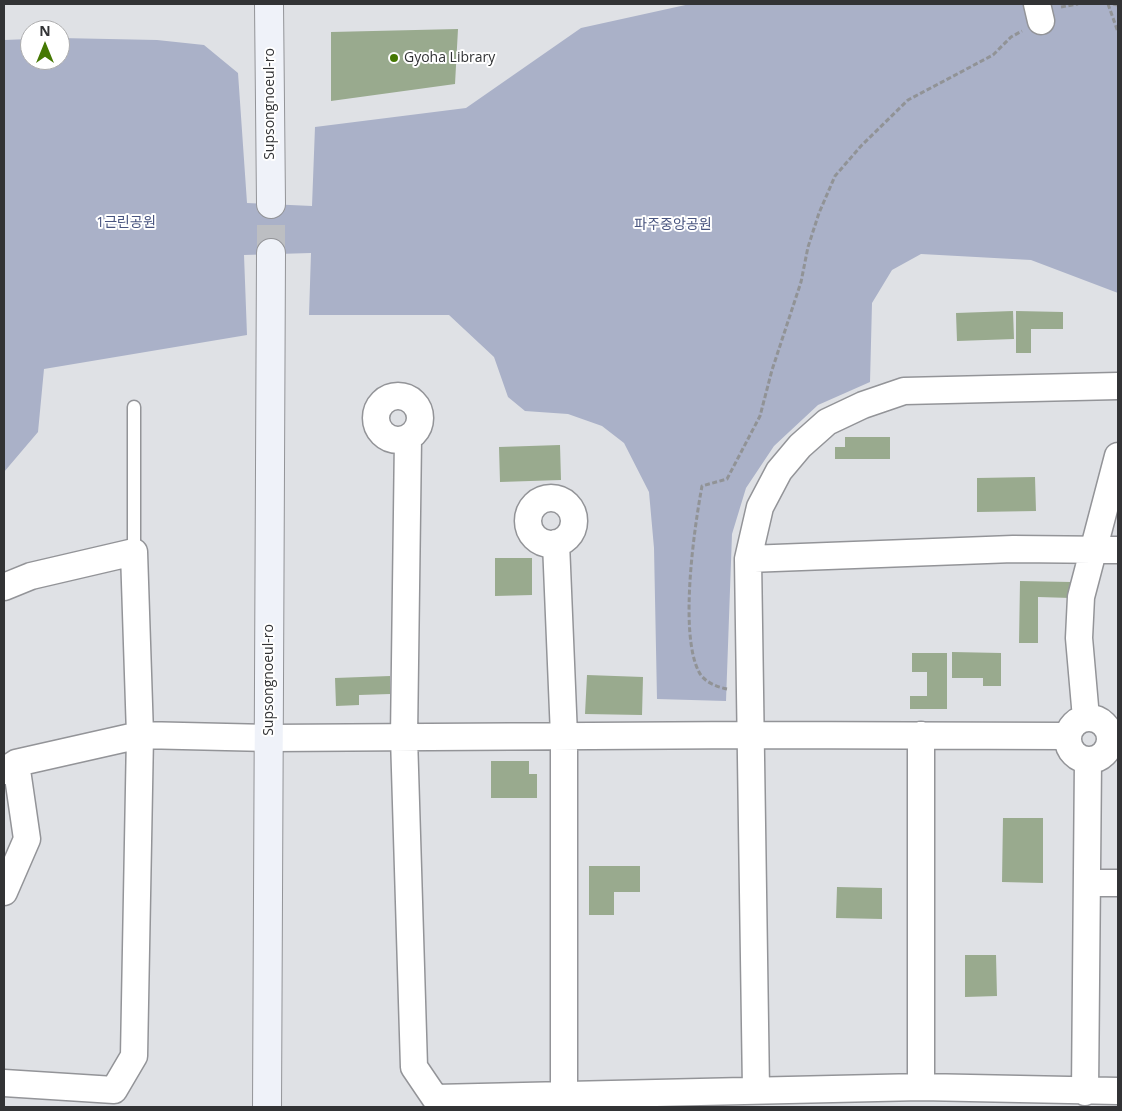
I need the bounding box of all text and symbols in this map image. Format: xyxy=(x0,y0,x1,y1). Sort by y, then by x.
north arrow xyxy=(20,20,70,70)
text: N xyxy=(39,21,51,40)
street label: Supsongnoeul-ro xyxy=(262,48,278,160)
place label: Gyoha Library xyxy=(404,50,495,66)
marker: Gyoha Library xyxy=(388,52,400,64)
park label: 1근린공원 xyxy=(96,215,156,231)
park label: 파주중앙공원 xyxy=(634,217,712,233)
street label: Supsongnoeul-ro xyxy=(261,624,277,736)

